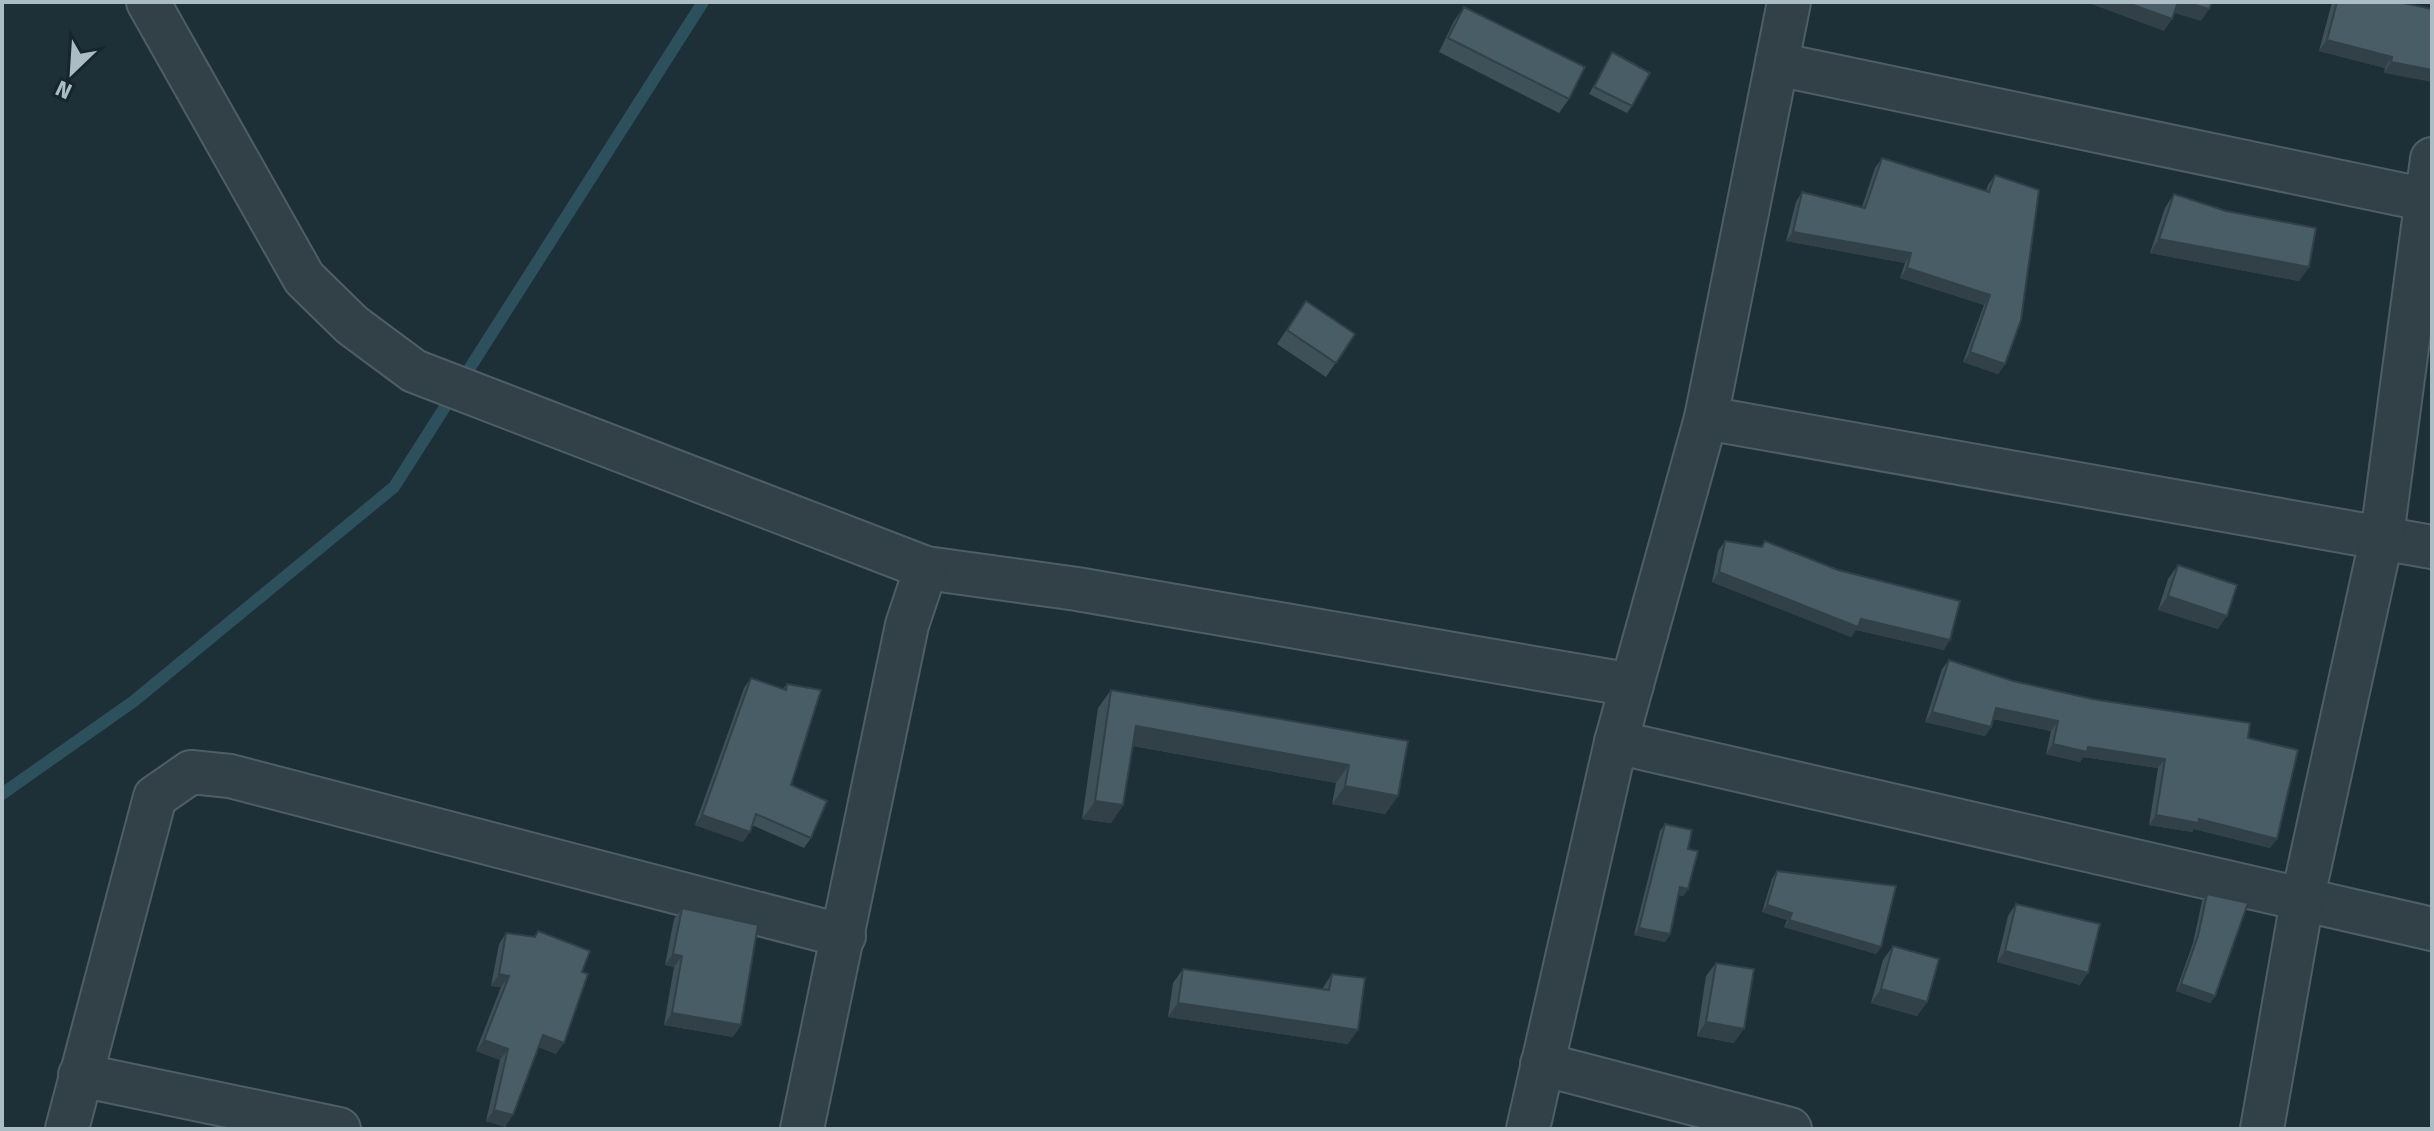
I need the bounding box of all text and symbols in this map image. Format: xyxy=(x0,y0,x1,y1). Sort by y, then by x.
north arrow xyxy=(32,32,112,112)
text: N xyxy=(51,74,76,105)

